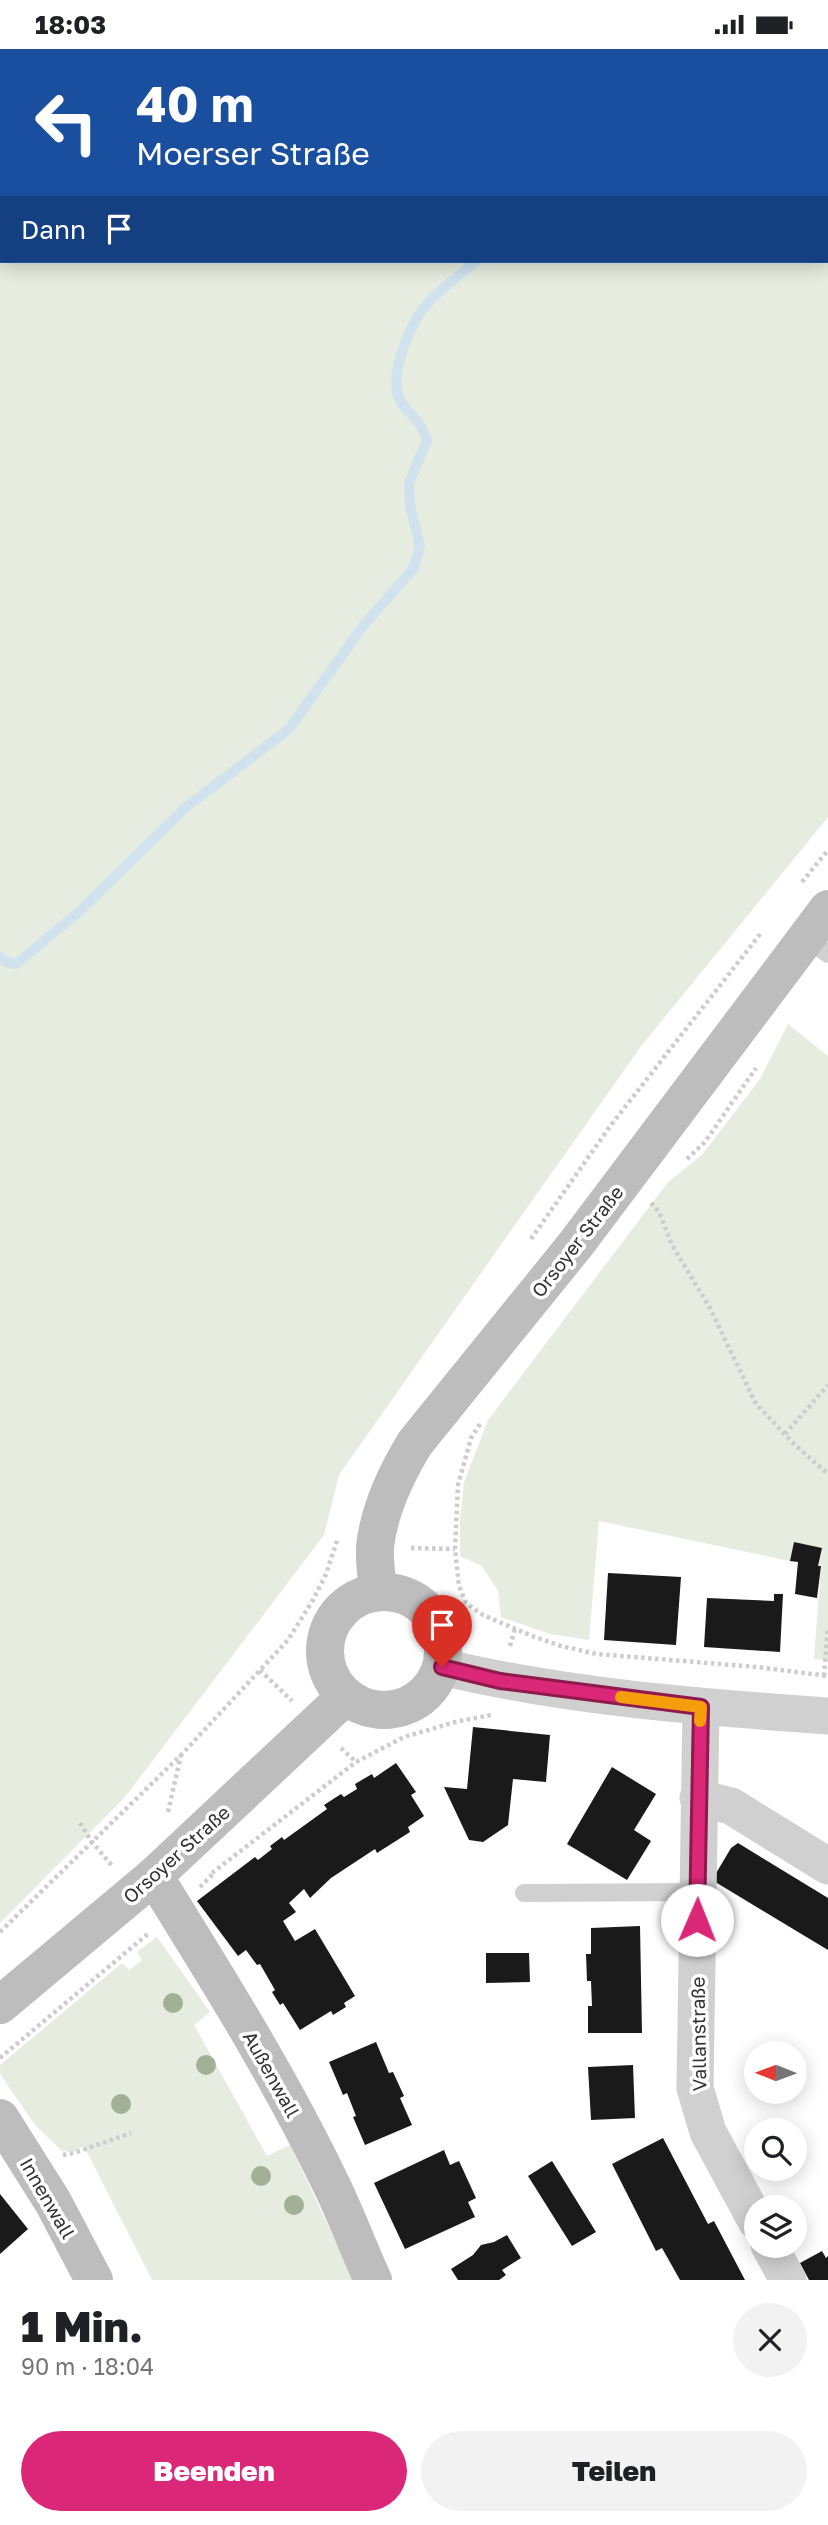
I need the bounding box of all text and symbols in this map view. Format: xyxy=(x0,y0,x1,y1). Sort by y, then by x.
text: 18:03 xyxy=(35,9,106,40)
text: 40 m xyxy=(136,74,254,133)
icon: left xyxy=(21,77,112,168)
text: Moerser Straße xyxy=(136,134,370,172)
icon: arrive xyxy=(100,210,138,248)
text: Dann xyxy=(21,214,86,245)
street label: Orsoyer Straße xyxy=(526,1181,628,1301)
pin xyxy=(412,1595,472,1667)
icon: arrive xyxy=(423,1606,461,1644)
street label: Orsoyer Straße xyxy=(118,1800,234,1908)
position arrow xyxy=(660,1883,734,1957)
street label: Vallanstraße xyxy=(686,1977,710,2091)
street label: Außenwall xyxy=(239,2027,305,2121)
north arrow xyxy=(744,2041,807,2103)
map controls xyxy=(744,2041,807,2258)
button: search xyxy=(744,2118,807,2181)
street label: Innenwall xyxy=(16,2153,80,2243)
button: layers xyxy=(744,2195,807,2258)
text: 1 Min. xyxy=(21,2301,143,2351)
button: close xyxy=(733,2303,807,2377)
text: 90 m · 18:04 xyxy=(21,2352,154,2380)
button: Beenden xyxy=(21,2431,407,2511)
button: Teilen xyxy=(421,2431,807,2511)

